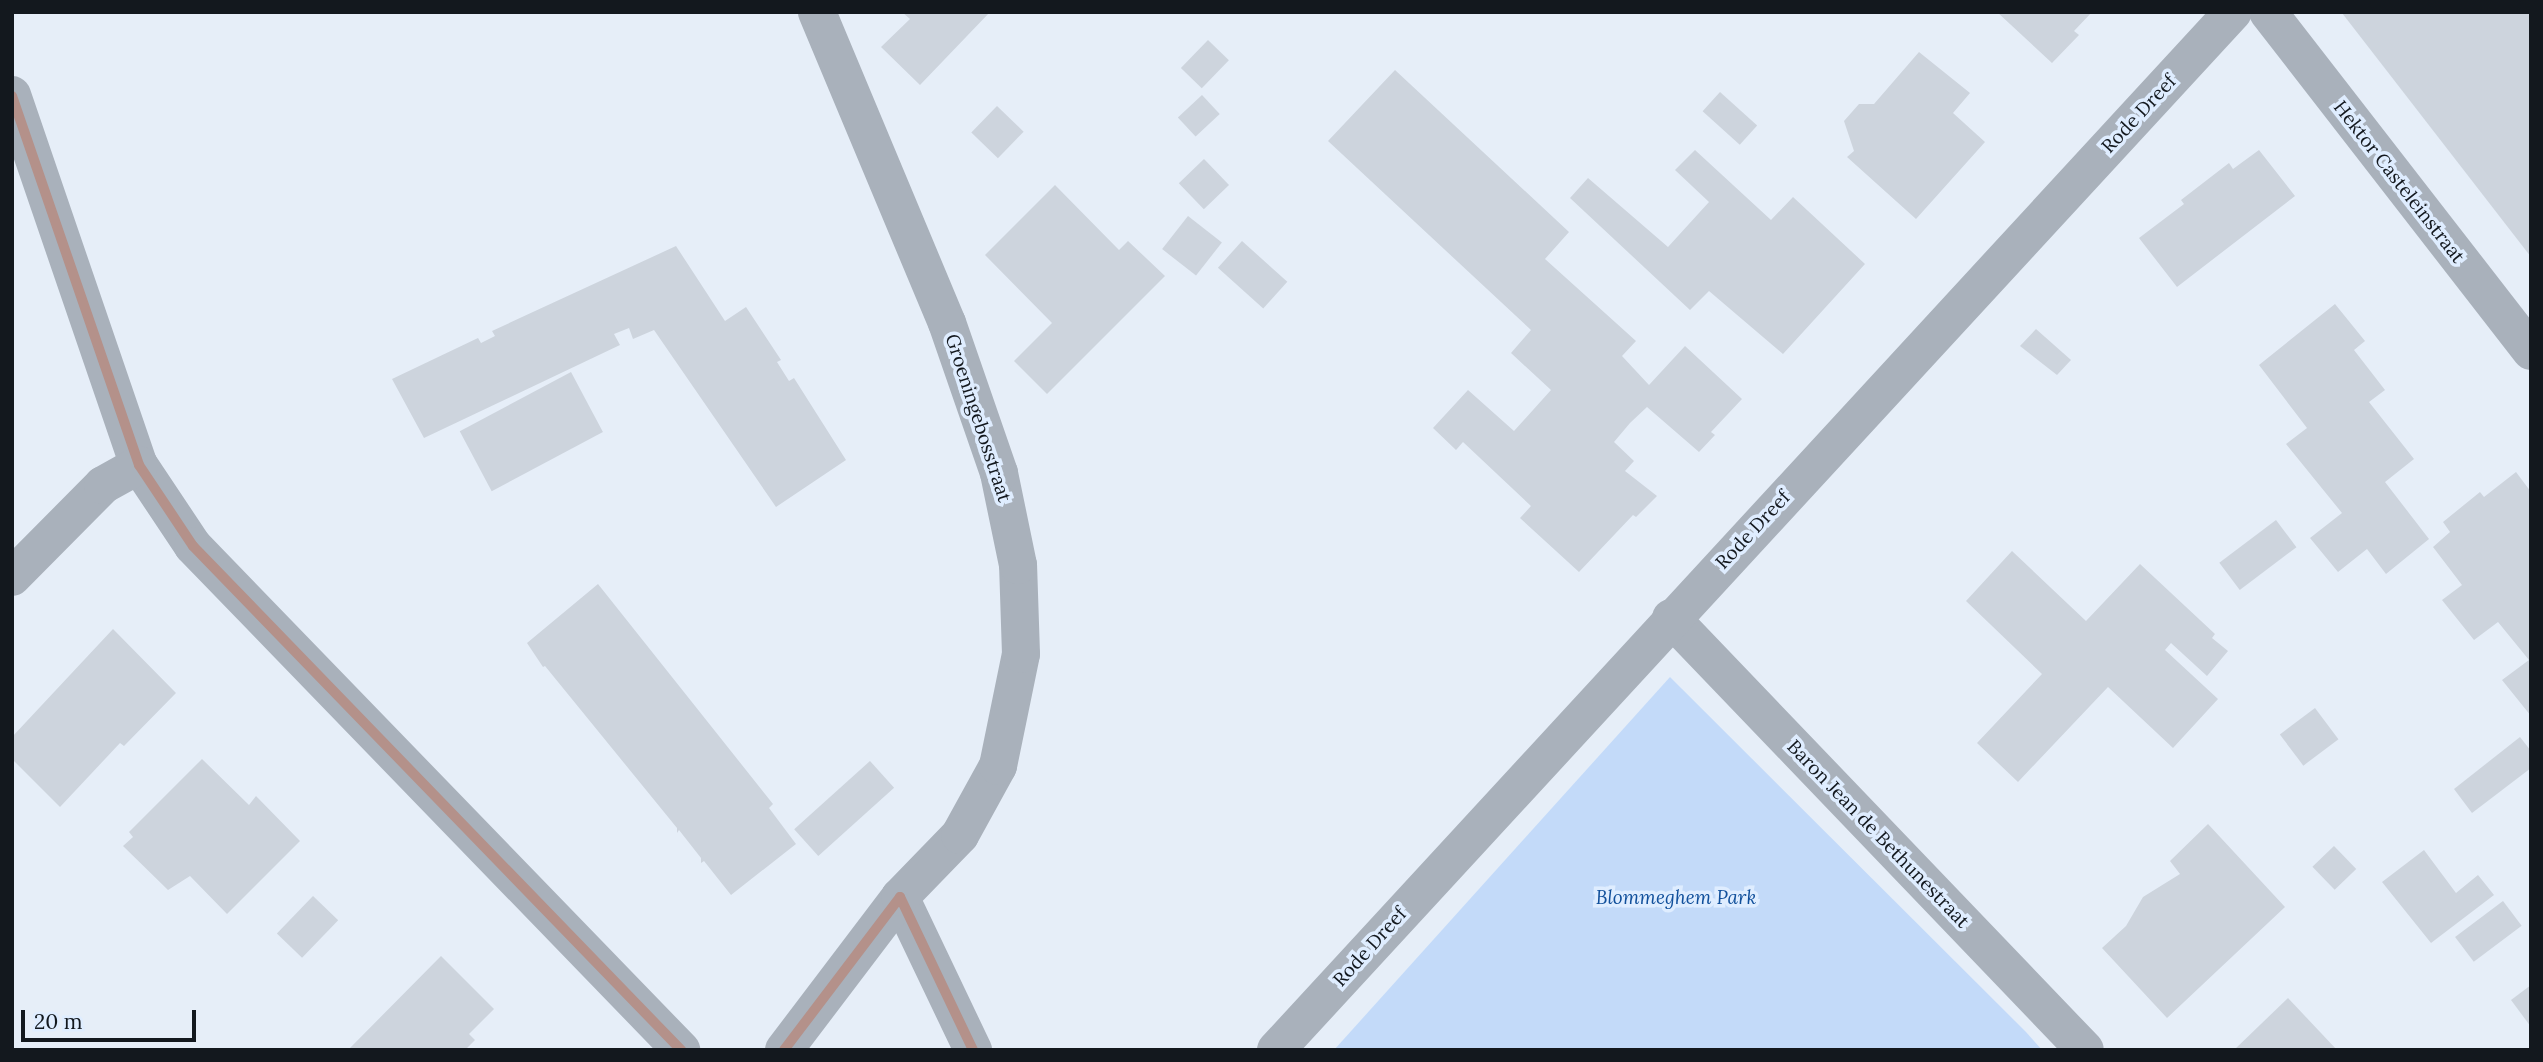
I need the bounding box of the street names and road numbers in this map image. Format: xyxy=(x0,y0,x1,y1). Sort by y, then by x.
street label: Rode Dreef xyxy=(2097,70,2181,158)
street label: Hektor Casteleinstraat xyxy=(2329,96,2469,268)
street label: Groeningebosstraat xyxy=(940,331,1016,505)
street label: Rode Dreef xyxy=(1711,486,1795,574)
street label: Baron Jean de Bethunestraat xyxy=(1782,735,1974,933)
street label: Rode Dreef xyxy=(1328,903,1412,991)

